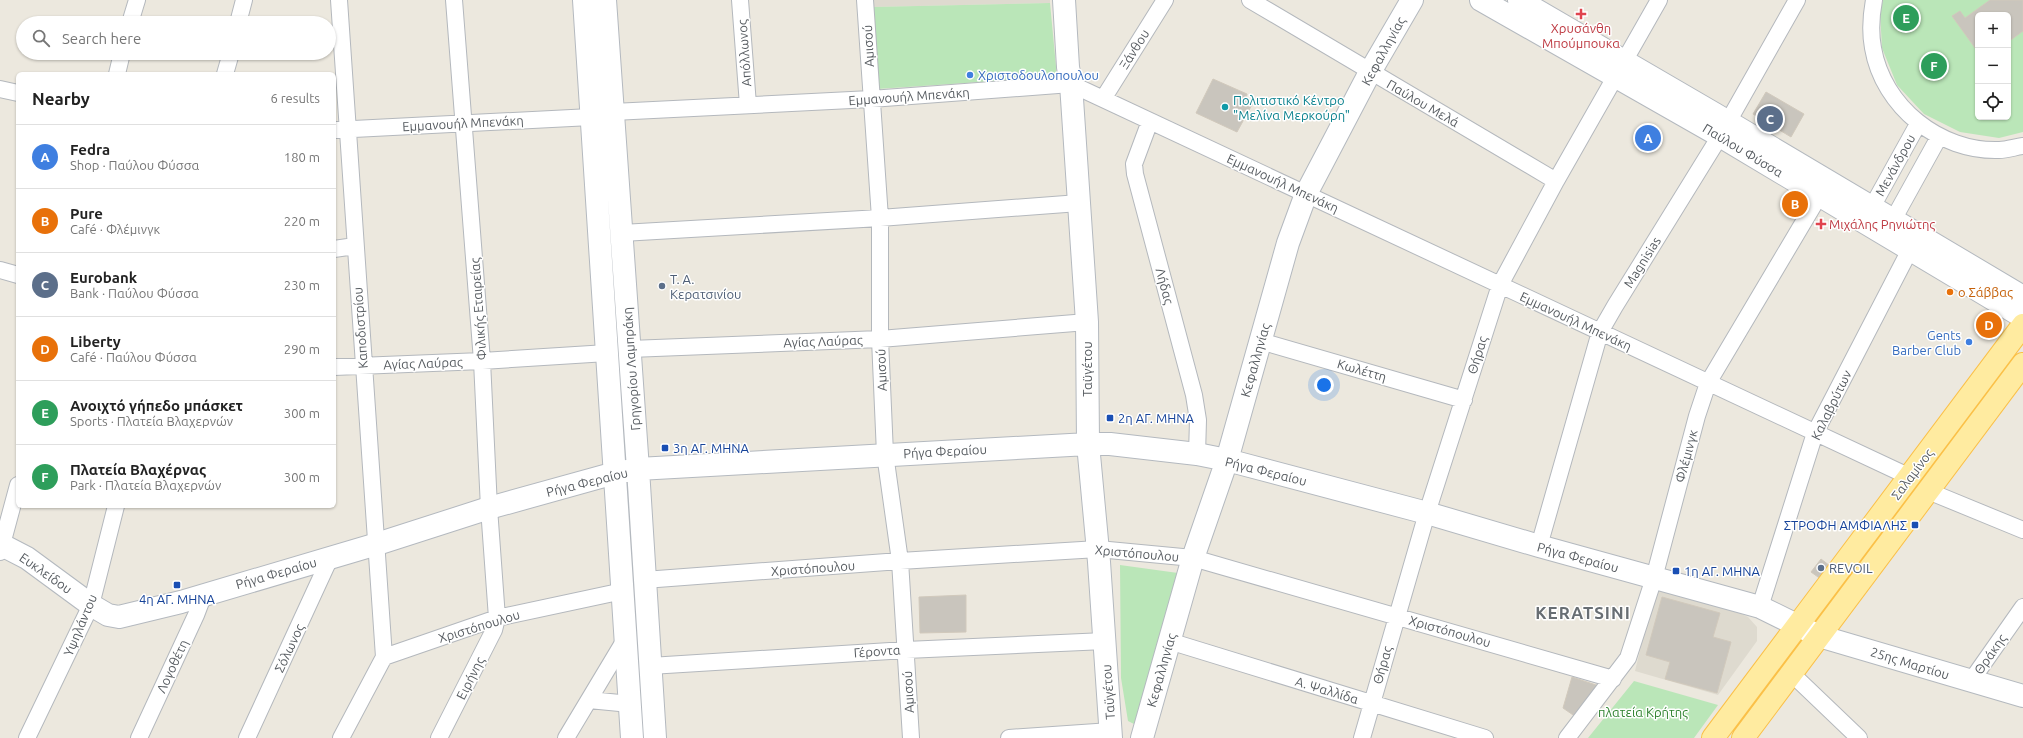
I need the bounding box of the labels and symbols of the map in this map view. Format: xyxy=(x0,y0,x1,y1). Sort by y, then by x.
pin: E xyxy=(1893,3,1919,33)
marker: Χρυσάνθη Μπούμπουκα xyxy=(1576,9,1586,19)
street label: Κεφαλληνίας xyxy=(1358,14,1409,88)
street label: Απόλλωνος xyxy=(735,19,754,87)
place label: Χρυσάνθη Μπούμπουκα xyxy=(1542,21,1620,50)
street label: Αμισού xyxy=(860,25,876,67)
street label: Ξάνθου xyxy=(1116,27,1152,71)
pin: F xyxy=(1921,51,1947,81)
place label: Χριστοδουλοπουλου xyxy=(978,68,1099,82)
marker: Χριστοδουλοπουλου xyxy=(965,70,975,80)
street label: Παύλου Μελά xyxy=(1384,77,1462,129)
street label: Εμμανουήλ Μπενάκη xyxy=(848,85,970,107)
place label: Πολιτιστικό Κέντρο "Μελίνα Μερκούρη" xyxy=(1233,93,1350,122)
marker: Πολιτιστικό Κέντρο "Μελίνα Μερκούρη" xyxy=(1220,102,1230,112)
pin: C xyxy=(1757,104,1783,134)
street label: Εμμανουήλ Μπενάκη xyxy=(402,113,524,133)
street label: Παύλου Φύσσα xyxy=(1700,121,1786,179)
pin: A xyxy=(1635,123,1661,153)
street label: Μενάνδρου xyxy=(1872,132,1918,198)
street label: Εμμανουήλ Μπενάκη xyxy=(1225,151,1341,215)
pin: B xyxy=(1782,189,1808,219)
place label: Μιχάλης Ρηνιώτης xyxy=(1829,217,1935,232)
marker: Μιχάλης Ρηνιώτης xyxy=(1816,219,1826,229)
street label: Magnisias xyxy=(1621,234,1663,290)
street label: Φιλικής Εταιρείας xyxy=(467,257,490,361)
street label: Λήδας xyxy=(1152,266,1177,306)
place label: Τ. Α. Κερατσινίου xyxy=(670,272,741,301)
marker: Τ. Α. Κερατσινίου xyxy=(657,281,667,291)
place label: ο Σάββας xyxy=(1958,285,2013,300)
street label: Καποδιστρίου xyxy=(350,287,370,369)
marker: ο Σάββας xyxy=(1945,287,1955,297)
street label: Εμμανουήλ Μπενάκη xyxy=(1518,289,1634,353)
street label: Γρηγορίου Λαμπράκη xyxy=(620,307,642,431)
pin: D xyxy=(1976,310,2002,340)
street label: Κεφαλληνίας xyxy=(1238,321,1273,399)
place label: Gents Barber Club xyxy=(1892,328,1961,357)
street label: Αγίας Λαύρας xyxy=(783,333,863,350)
street label: Θήρας xyxy=(1465,334,1490,376)
marker: Gents Barber Club xyxy=(1964,337,1974,347)
street label: Ταϋγέτου xyxy=(1080,341,1094,397)
street label: Αμισού xyxy=(873,349,889,391)
street label: Αγίας Λαύρας xyxy=(383,355,463,372)
street label: Κωλέττη xyxy=(1336,356,1388,384)
street label: Καλαβρύτων xyxy=(1808,367,1854,442)
your location xyxy=(1314,375,1334,395)
place label: 2η ΑΓ. ΜΗΝΑ xyxy=(1118,411,1195,425)
marker: 2η ΑΓ. ΜΗΝΑ xyxy=(1105,413,1115,423)
street label: Φλέμινγκ xyxy=(1672,428,1700,484)
place label: 3η ΑΓ. ΜΗΝΑ xyxy=(673,441,750,455)
street label: Ρήγα Φεραίου xyxy=(903,442,987,460)
marker: 3η ΑΓ. ΜΗΝΑ xyxy=(660,443,670,453)
street label: Σαλαμίνος xyxy=(1888,446,1937,503)
street label: Ρήγα Φεραίου xyxy=(1224,454,1308,488)
street label: Ρήγα Φεραίου xyxy=(545,465,629,499)
place label: ΣΤΡΟΦΗ ΑΜΦΙΑΛΗΣ xyxy=(1784,518,1907,532)
marker: ΣΤΡΟΦΗ ΑΜΦΙΑΛΗΣ xyxy=(1910,520,1920,530)
street label: Ρήγα Φεραίου xyxy=(1536,539,1620,575)
street label: Χριστόπουλου xyxy=(1094,542,1180,564)
street label: Ευκλείδου xyxy=(17,550,75,596)
street label: Ρήγα Φεραίου xyxy=(234,555,318,591)
street label: Χριστόπουλου xyxy=(770,558,856,578)
place label: REVOIL xyxy=(1829,561,1873,575)
marker: REVOIL xyxy=(1816,563,1826,573)
place label: 1η ΑΓ. ΜΗΝΑ xyxy=(1684,564,1761,578)
marker: 1η ΑΓ. ΜΗΝΑ xyxy=(1671,566,1681,576)
marker: 4η ΑΓ. ΜΗΝΑ xyxy=(172,580,182,590)
street label: Υψηλάντου xyxy=(61,592,99,658)
place label: 4η ΑΓ. ΜΗΝΑ xyxy=(139,592,216,606)
district label: KERATSINI xyxy=(1535,603,1631,622)
street label: Χριστόπουλου xyxy=(437,607,521,645)
street label: Χριστόπουλου xyxy=(1407,613,1493,649)
street label: Σόλωνος xyxy=(272,621,307,675)
street label: Κεφαλληνίας xyxy=(1144,631,1179,709)
street label: Θράκης xyxy=(1971,631,2010,677)
street label: Λογοθέτη xyxy=(154,637,190,695)
street label: Γέροντα xyxy=(853,642,901,660)
street label: Θήρας xyxy=(1370,644,1395,686)
street label: 25ης Μαρτίου xyxy=(1869,644,1951,683)
street label: Ειρήνης xyxy=(453,654,488,702)
street label: Ταϋγέτου xyxy=(1099,664,1117,720)
street label: Αμισού xyxy=(900,671,916,713)
street label: Α. Ψαλλίδα xyxy=(1294,674,1361,706)
park label: πλατεία Κρήτης xyxy=(1598,705,1688,720)

